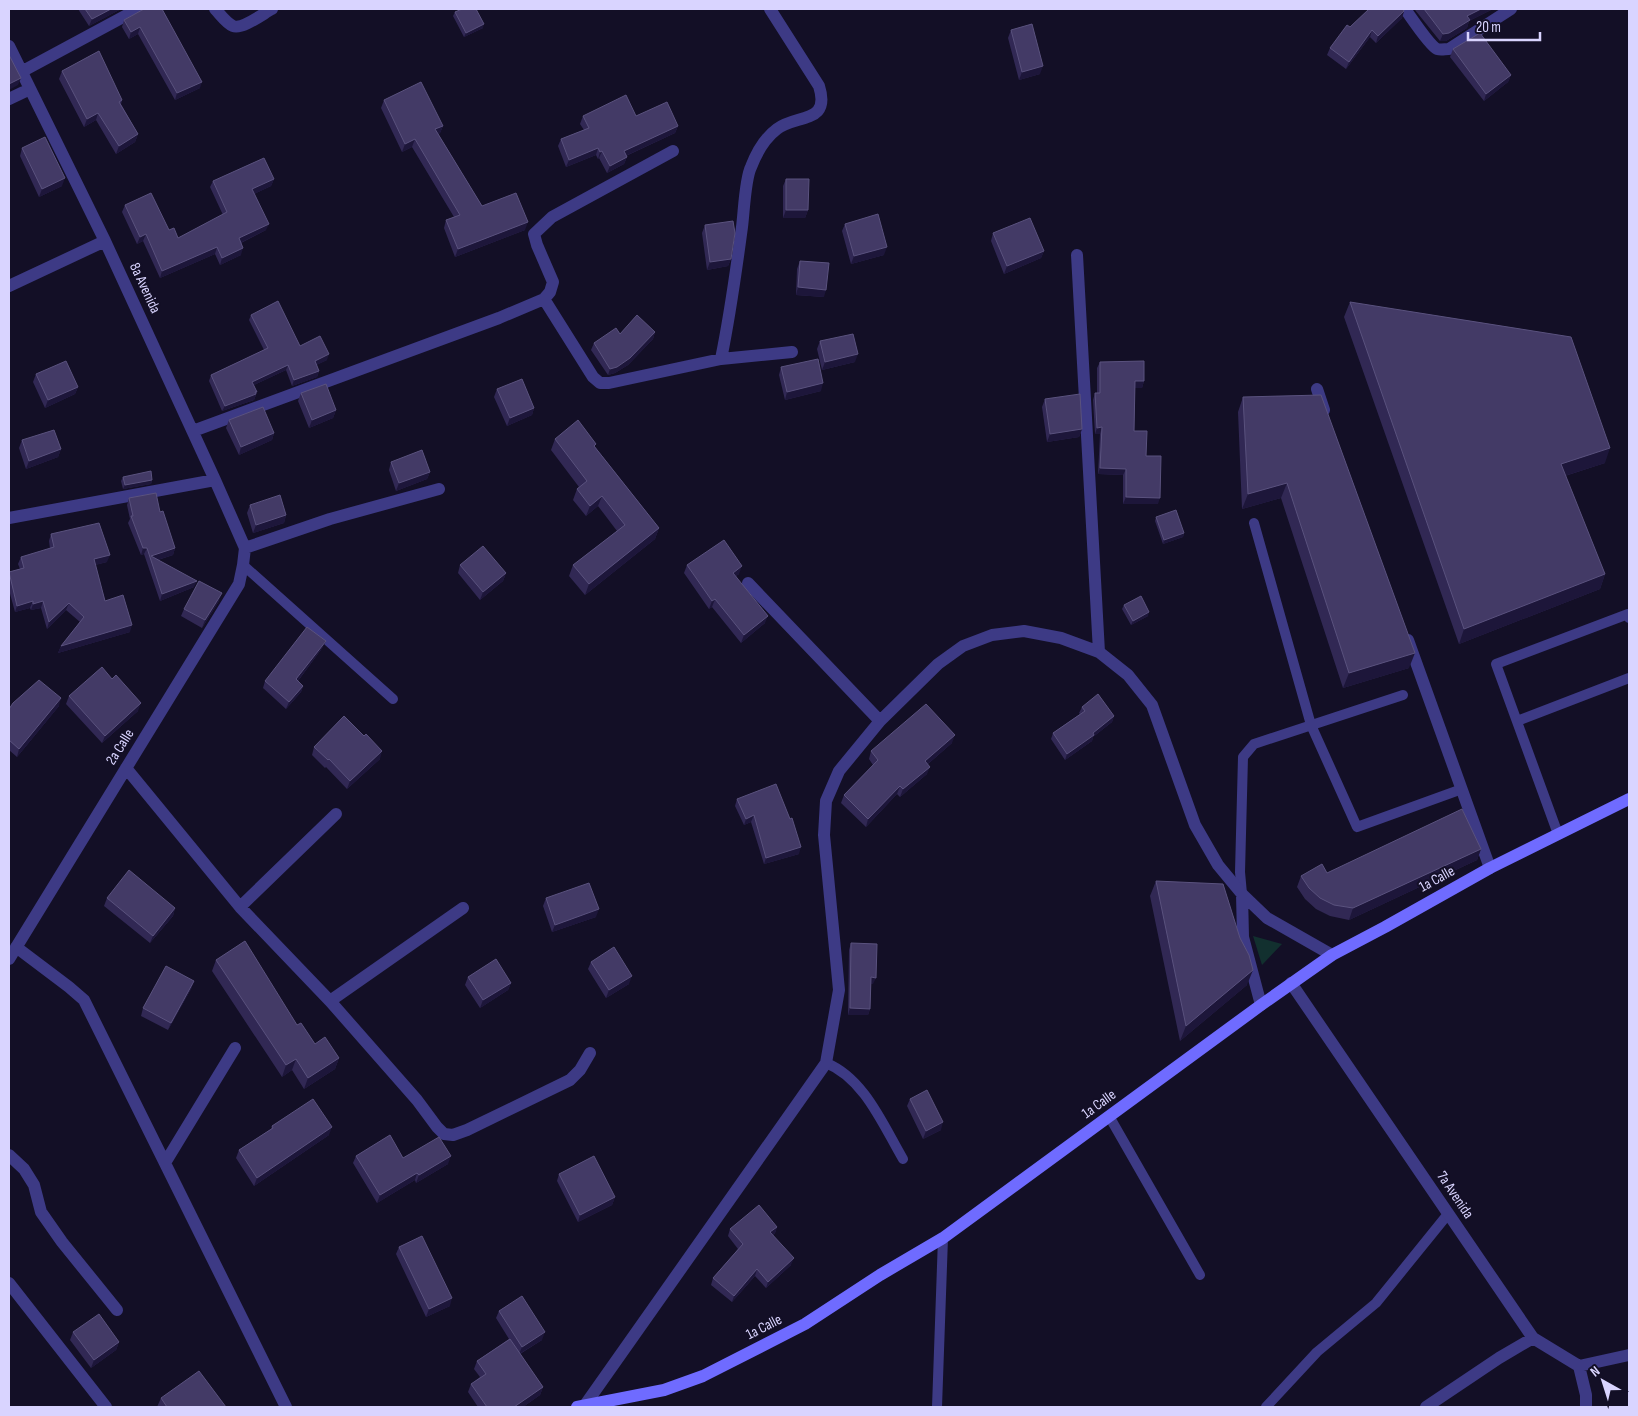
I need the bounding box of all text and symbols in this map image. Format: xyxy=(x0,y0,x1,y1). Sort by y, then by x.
scale bar xyxy=(1468,10,1540,42)
text: 20 m xyxy=(1476,18,1501,37)
street label: 8a Avenida xyxy=(125,260,165,317)
street label: 2a Calle xyxy=(102,726,138,768)
street label: 1a Calle xyxy=(1416,861,1458,897)
street label: 1a Calle xyxy=(1078,1085,1120,1123)
street label: 7a Avenida xyxy=(1432,1168,1478,1223)
street label: 1a Calle xyxy=(743,1310,785,1344)
north arrow xyxy=(1578,1356,1628,1406)
text: N xyxy=(1587,1362,1603,1380)

